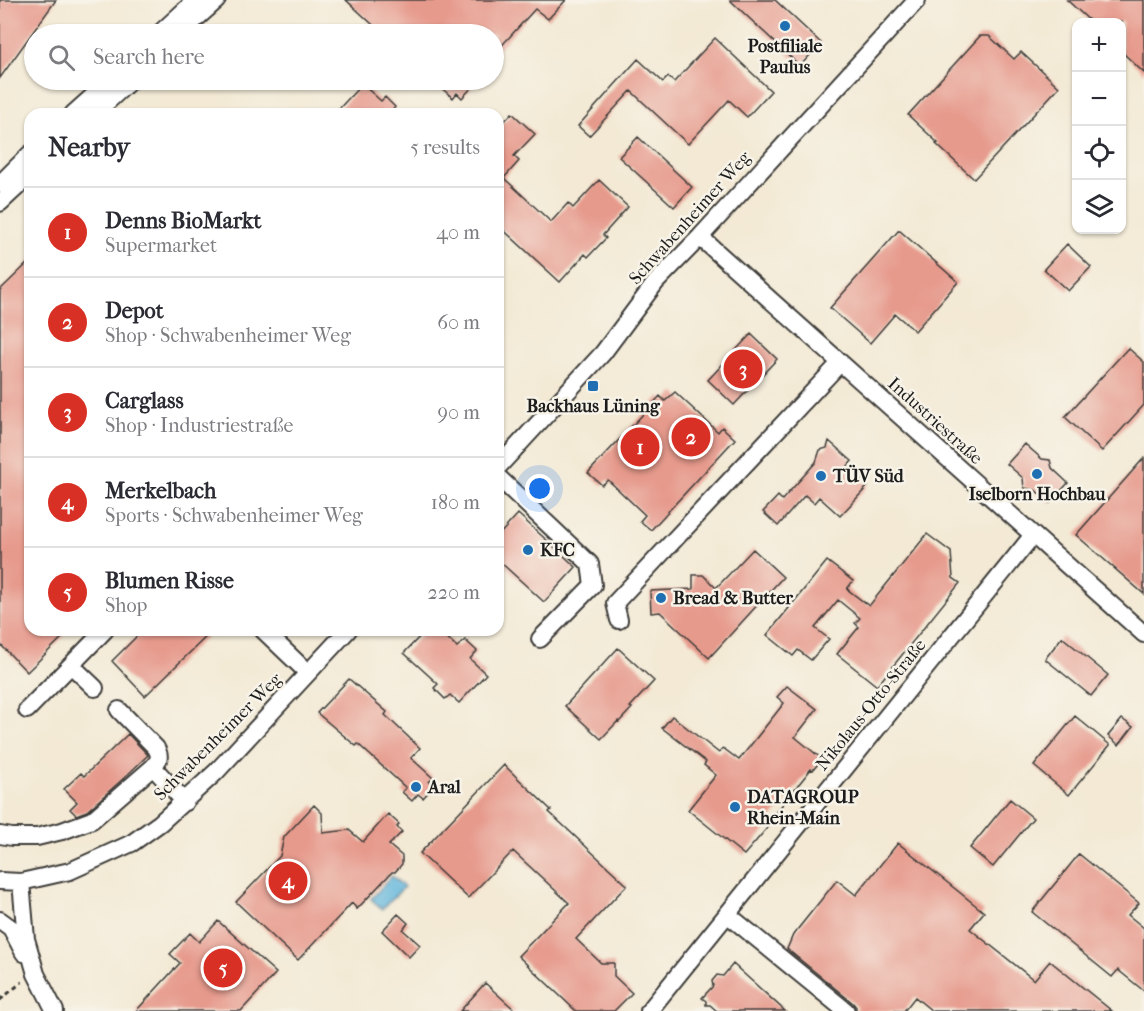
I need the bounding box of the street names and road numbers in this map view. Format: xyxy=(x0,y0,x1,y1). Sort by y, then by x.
street label: Schwabenheimer Weg xyxy=(625,147,756,289)
street label: Industriestraße xyxy=(883,373,987,469)
street label: Nikolaus-Otto-Straße xyxy=(812,635,930,775)
street label: Schwabenheimer Weg xyxy=(150,669,286,805)

